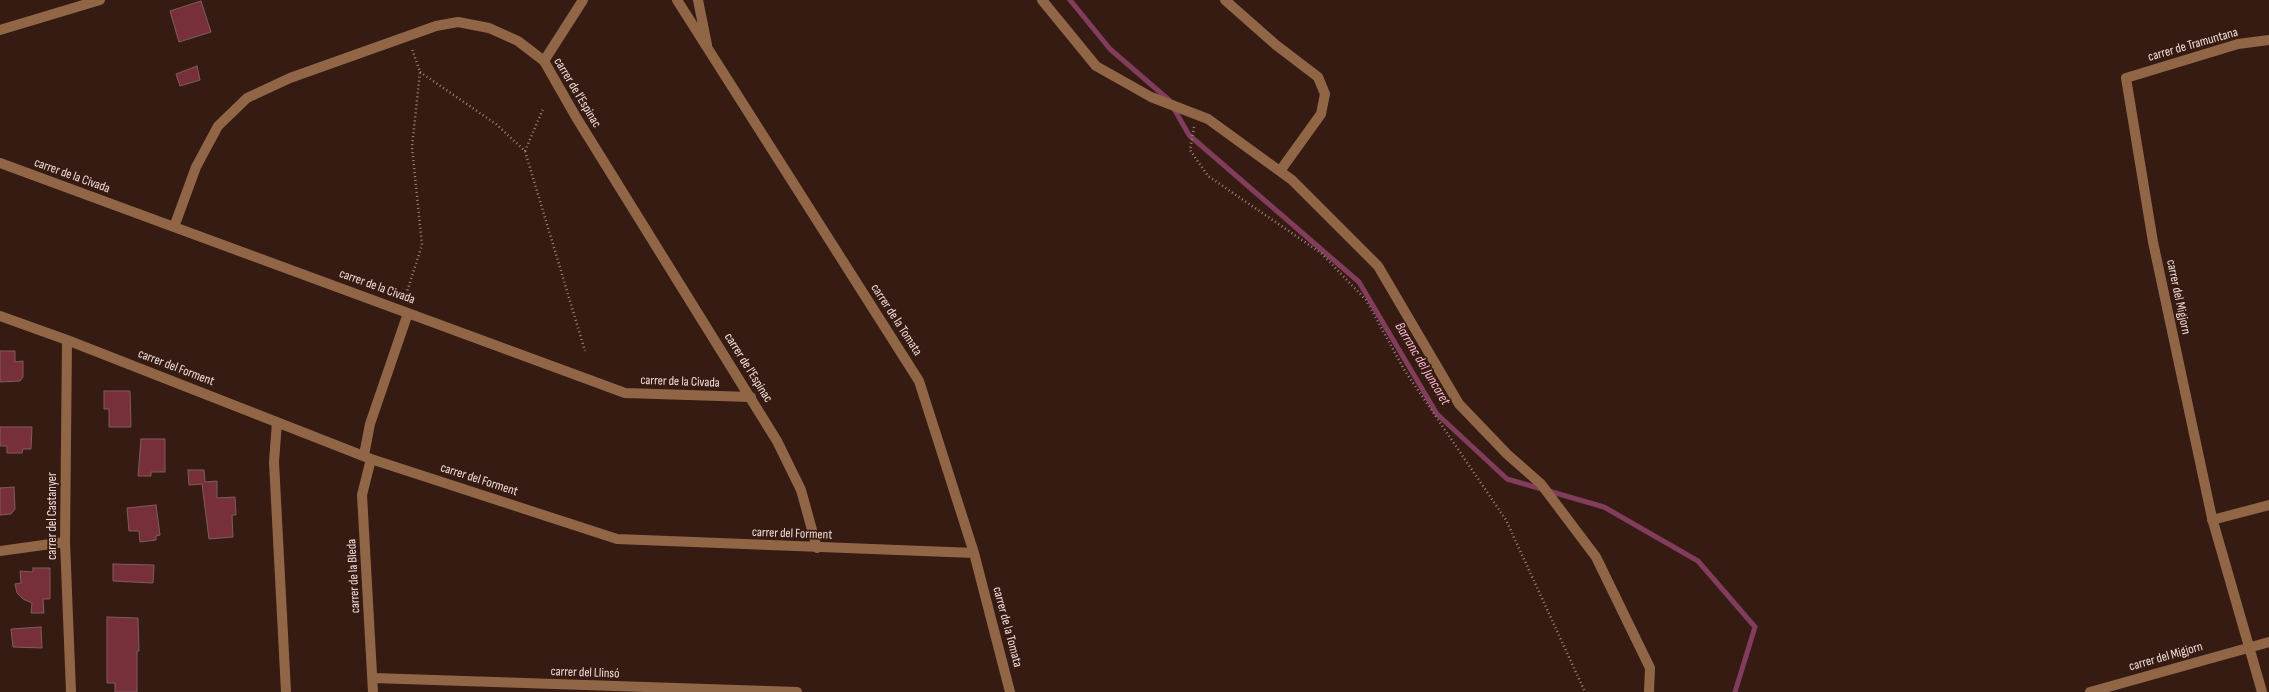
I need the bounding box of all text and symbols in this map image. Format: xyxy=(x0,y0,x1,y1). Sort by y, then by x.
street label: carrer de Tramuntana xyxy=(2146,25,2240,65)
street label: carrer de l'Espinac xyxy=(550,55,604,131)
street label: carrer de la Civada xyxy=(32,155,112,197)
street label: carrer del Migjorn xyxy=(2162,258,2194,336)
street label: carrer de la Civada xyxy=(337,266,417,308)
street label: carrer de la Tomata xyxy=(867,281,925,359)
water label: Barranc del Juncaret xyxy=(1391,320,1453,408)
street label: carrer de l'Espinac xyxy=(720,330,776,406)
street label: carrer del Forment xyxy=(136,346,216,390)
street label: carrer de la Civada xyxy=(640,373,720,391)
street label: carrer del Forment xyxy=(438,460,520,500)
street label: carrer del Castanyer xyxy=(45,472,61,560)
street label: carrer del Forment xyxy=(751,525,833,543)
street label: carrer de la Bleda xyxy=(344,538,364,614)
street label: carrer de la Tomata xyxy=(989,585,1025,669)
street label: carrer del Migjorn xyxy=(2127,639,2205,675)
street label: carrer del Llinsó xyxy=(550,664,620,682)

